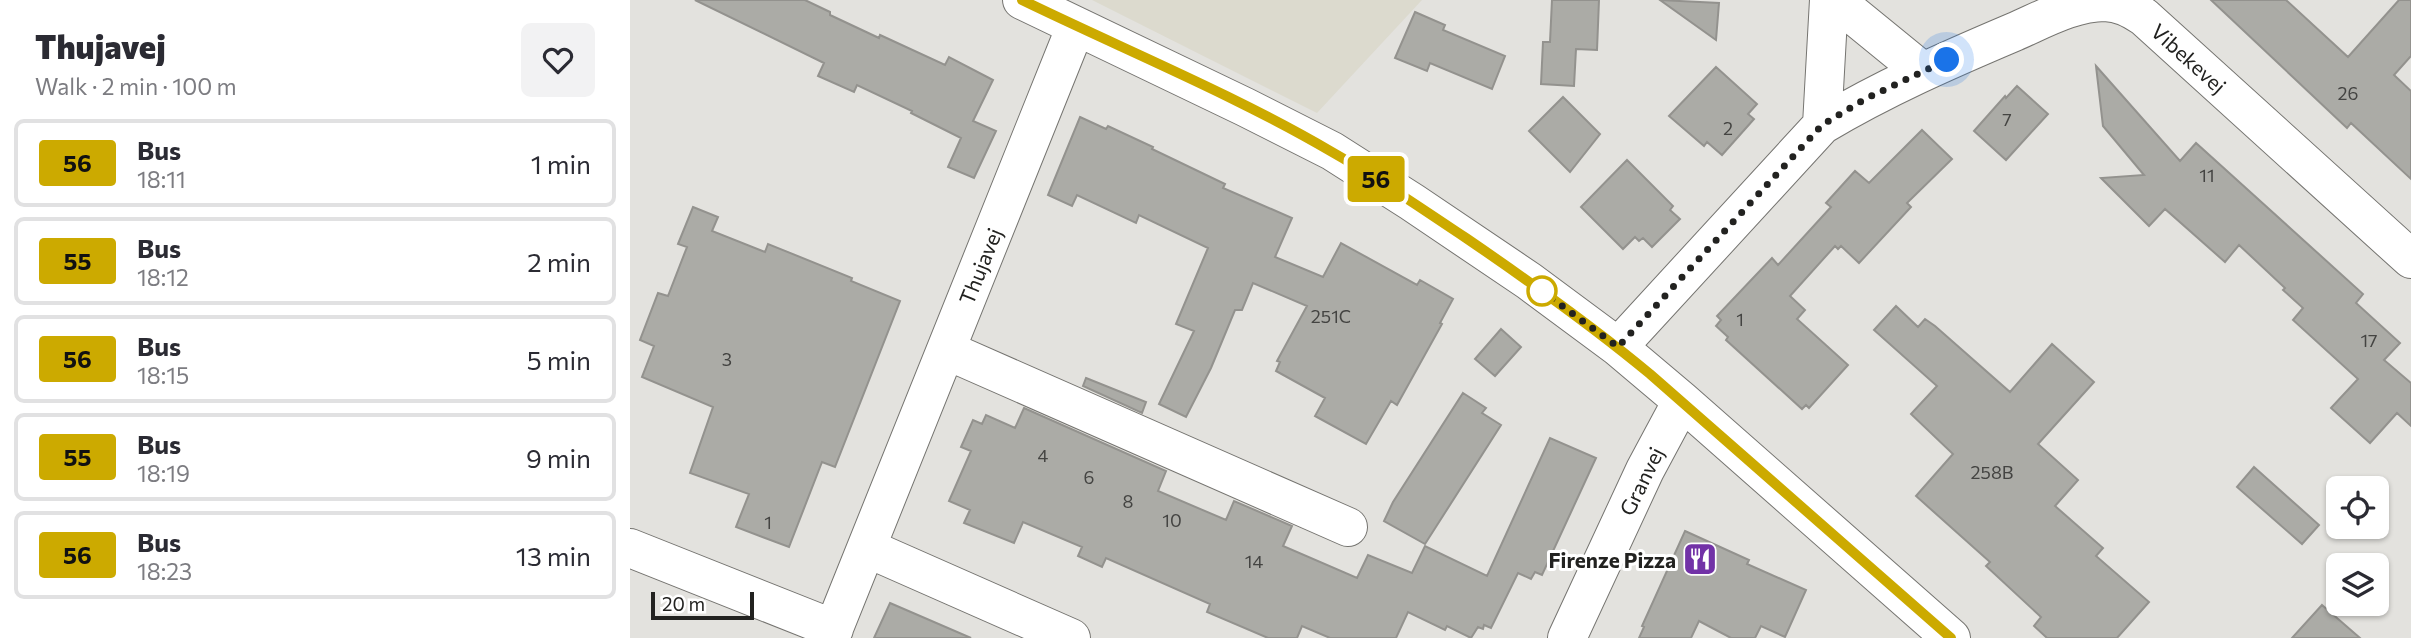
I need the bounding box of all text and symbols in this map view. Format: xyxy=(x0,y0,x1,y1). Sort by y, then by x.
street label: Vibekevej xyxy=(2146,18,2232,98)
button: heart xyxy=(521,23,595,97)
text: Thujavej xyxy=(35,25,166,66)
your location xyxy=(1929,42,1964,77)
text: Walk · 2 min · 100 m xyxy=(35,72,237,100)
house number: 26 xyxy=(2338,82,2358,104)
house number: 7 xyxy=(2002,108,2012,130)
house number: 2 xyxy=(1723,117,1733,139)
text: Bus xyxy=(137,134,181,165)
text: 56 xyxy=(63,148,92,177)
text: 1 min xyxy=(531,148,591,179)
line badge: 56 xyxy=(1344,156,1408,202)
text: 56 xyxy=(1362,164,1390,193)
house number: 11 xyxy=(2199,164,2215,186)
text: 18:11 xyxy=(137,165,186,193)
street label: Thujavej xyxy=(953,224,1007,308)
text: Bus xyxy=(137,232,181,263)
text: 55 xyxy=(64,246,91,275)
text: 2 min xyxy=(527,246,591,277)
text: 18:12 xyxy=(137,263,189,291)
unlabelled marker xyxy=(1527,276,1557,306)
house number: 251C xyxy=(1311,305,1351,327)
house number: 1 xyxy=(1736,308,1744,330)
house number: 17 xyxy=(2360,329,2378,351)
text: Bus xyxy=(137,330,181,361)
text: 56 xyxy=(63,344,92,373)
text: 5 min xyxy=(527,344,591,375)
house number: 3 xyxy=(722,348,732,370)
text: 18:15 xyxy=(137,361,189,389)
text: Bus xyxy=(137,428,181,459)
text: 55 xyxy=(64,442,91,471)
text: 9 min xyxy=(526,442,591,473)
street label: Granvej xyxy=(1614,443,1668,519)
house number: 4 xyxy=(1038,444,1049,466)
text: 18:19 xyxy=(137,459,190,487)
house number: 258B xyxy=(1971,461,2013,483)
house number: 6 xyxy=(1084,466,1094,488)
map controls xyxy=(2326,476,2389,616)
button: locate xyxy=(2326,476,2389,539)
house number: 8 xyxy=(1123,490,1134,512)
house number: 10 xyxy=(1162,509,1182,531)
house number: 1 xyxy=(764,511,772,533)
text: Bus xyxy=(137,526,181,557)
text: 56 xyxy=(63,540,92,569)
text: 13 min xyxy=(516,540,591,571)
restaurant icon: Firenze Pizza xyxy=(1681,540,1719,578)
place label: Firenze Pizza xyxy=(1548,547,1676,572)
house number: 14 xyxy=(1245,550,1263,572)
button: layers xyxy=(2326,553,2389,616)
text: 18:23 xyxy=(137,557,192,585)
scale bar xyxy=(651,589,754,621)
text: 20 m xyxy=(662,592,705,615)

